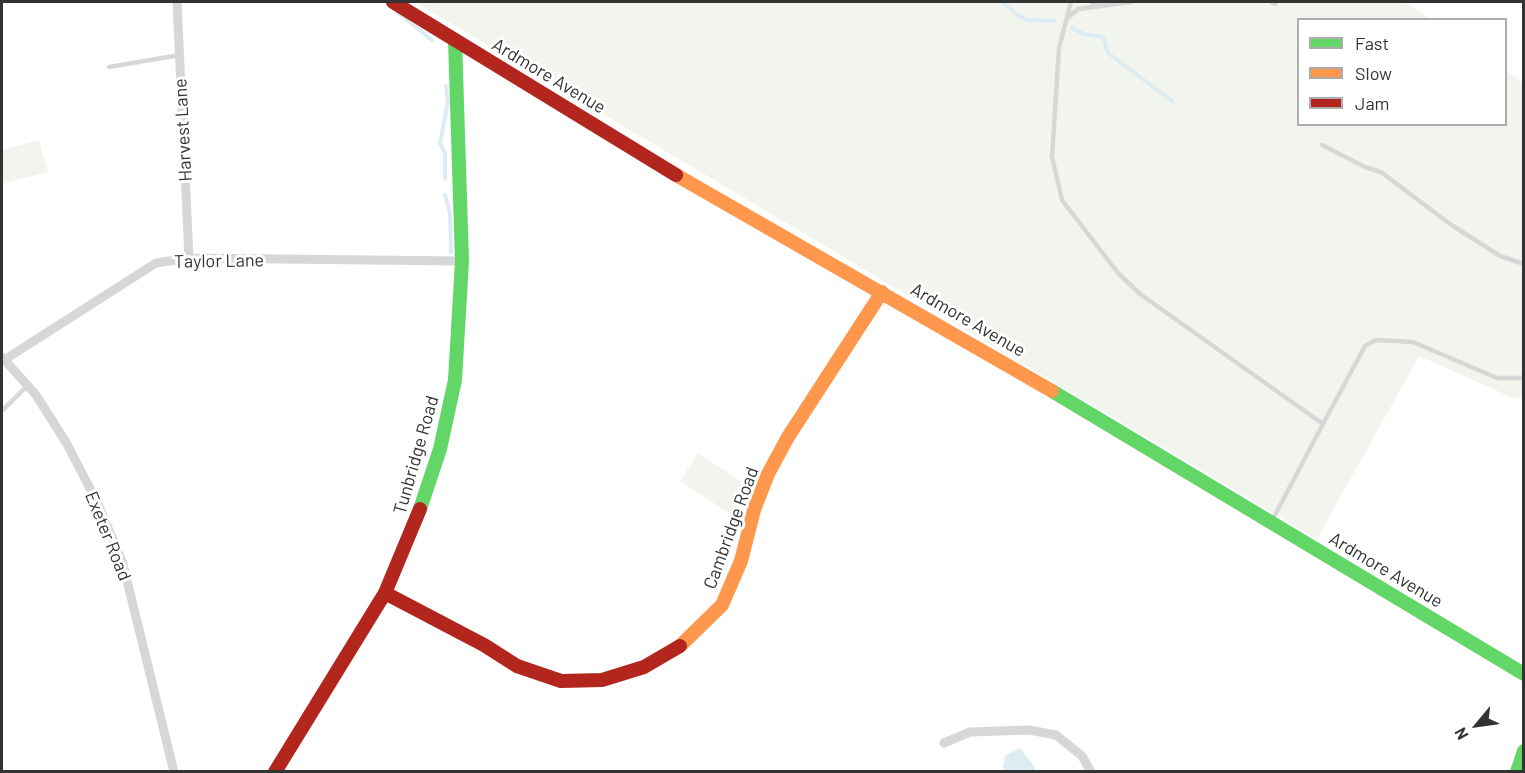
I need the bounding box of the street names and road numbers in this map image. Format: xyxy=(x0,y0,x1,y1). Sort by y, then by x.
street label: Ardmore Avenue xyxy=(488,34,610,118)
street label: Harvest Lane xyxy=(170,78,196,182)
street label: Taylor Lane xyxy=(174,249,264,273)
street label: Ardmore Avenue xyxy=(907,278,1029,362)
street label: Tunbridge Road xyxy=(389,393,443,517)
street label: Cambridge Road xyxy=(699,464,763,592)
street label: Exeter Road xyxy=(80,488,136,584)
street label: Ardmore Avenue xyxy=(1325,528,1447,612)

